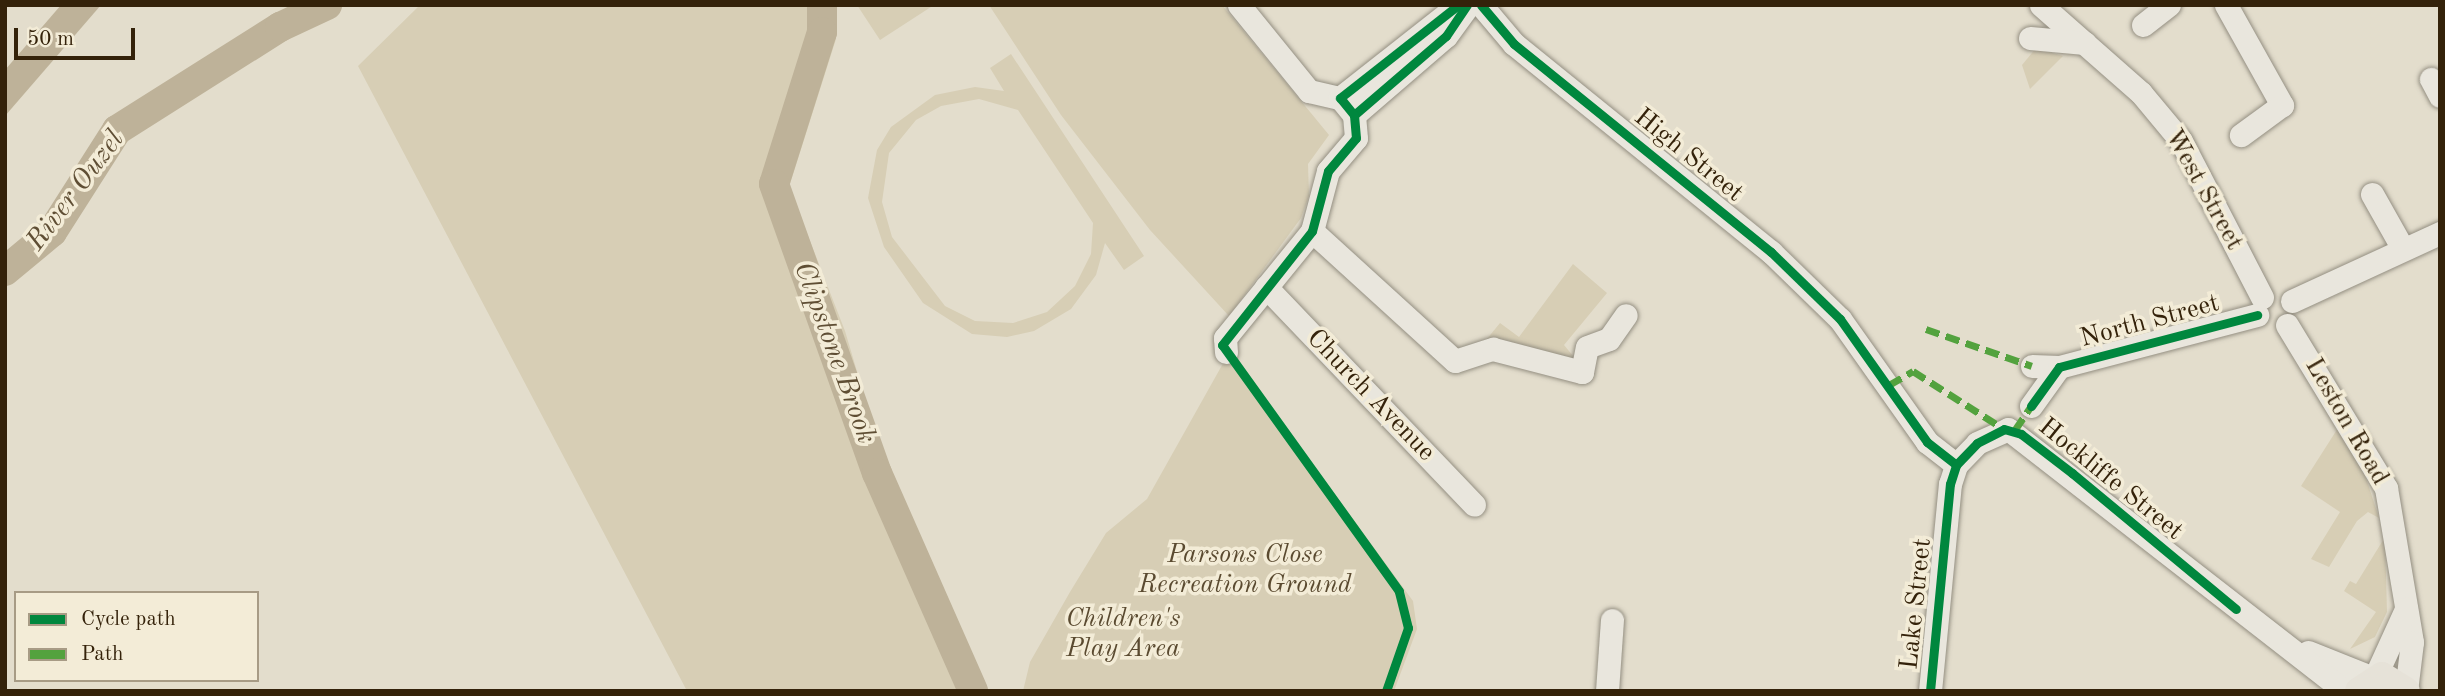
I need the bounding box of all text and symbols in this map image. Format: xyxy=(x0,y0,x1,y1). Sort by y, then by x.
scale bar xyxy=(18,14,138,58)
text: 50 m xyxy=(27,29,74,50)
street label: High Street xyxy=(1627,102,1749,210)
water label: River Ouzel xyxy=(20,124,132,258)
street label: West Street xyxy=(2157,124,2249,256)
water label: Clipstone Brook xyxy=(785,257,883,449)
street label: North Street xyxy=(2077,288,2223,356)
street label: Church Avenue xyxy=(1299,324,1441,468)
street label: Leston Road xyxy=(2297,353,2395,491)
street label: Hockliffe Street xyxy=(2031,412,2189,548)
street label: Lake Street xyxy=(1895,537,1939,671)
park label: Parsons Close Recreation Ground xyxy=(1138,540,1352,602)
legend xyxy=(14,591,259,682)
park label: Children's Play Area xyxy=(1066,604,1180,666)
text: Cycle path xyxy=(81,609,176,630)
text: Path xyxy=(81,644,124,665)

